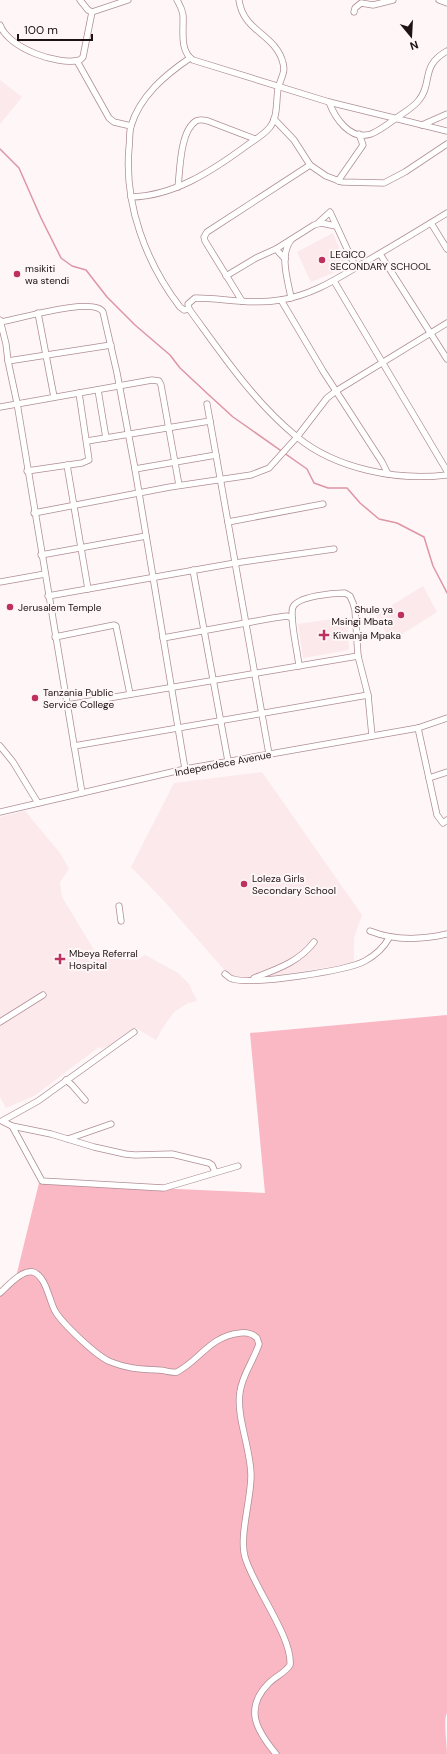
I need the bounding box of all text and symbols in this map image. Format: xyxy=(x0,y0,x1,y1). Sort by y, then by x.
scale bar xyxy=(18,16,92,42)
north arrow xyxy=(391,16,431,56)
text: 100 m xyxy=(24,22,58,38)
text: N xyxy=(408,38,420,53)
place label: LEGICO SECONDARY SCHOOL xyxy=(330,248,431,273)
marker: LEGICO SECONDARY SCHOOL xyxy=(317,255,327,265)
place label: msikiti wa stendi xyxy=(25,262,69,287)
marker: msikiti wa stendi xyxy=(12,269,22,279)
place label: Jerusalem Temple xyxy=(18,601,102,614)
marker: Jerusalem Temple xyxy=(5,602,15,612)
place label: Shule ya Msingi Mbata xyxy=(331,603,393,628)
marker: Shule ya Msingi Mbata xyxy=(396,610,406,620)
marker: Kiwanja Mpaka xyxy=(318,629,330,641)
place label: Kiwanja Mpaka xyxy=(333,629,401,642)
place label: Tanzania Public Service College xyxy=(43,686,114,711)
marker: Tanzania Public Service College xyxy=(30,693,40,703)
street label: Independece Avenue xyxy=(174,748,273,779)
place label: Loleza Girls Secondary School xyxy=(252,872,336,897)
marker: Loleza Girls Secondary School xyxy=(239,879,249,889)
place label: Mbeya Referral Hospital xyxy=(69,947,138,972)
marker: Mbeya Referral Hospital xyxy=(54,953,66,965)

